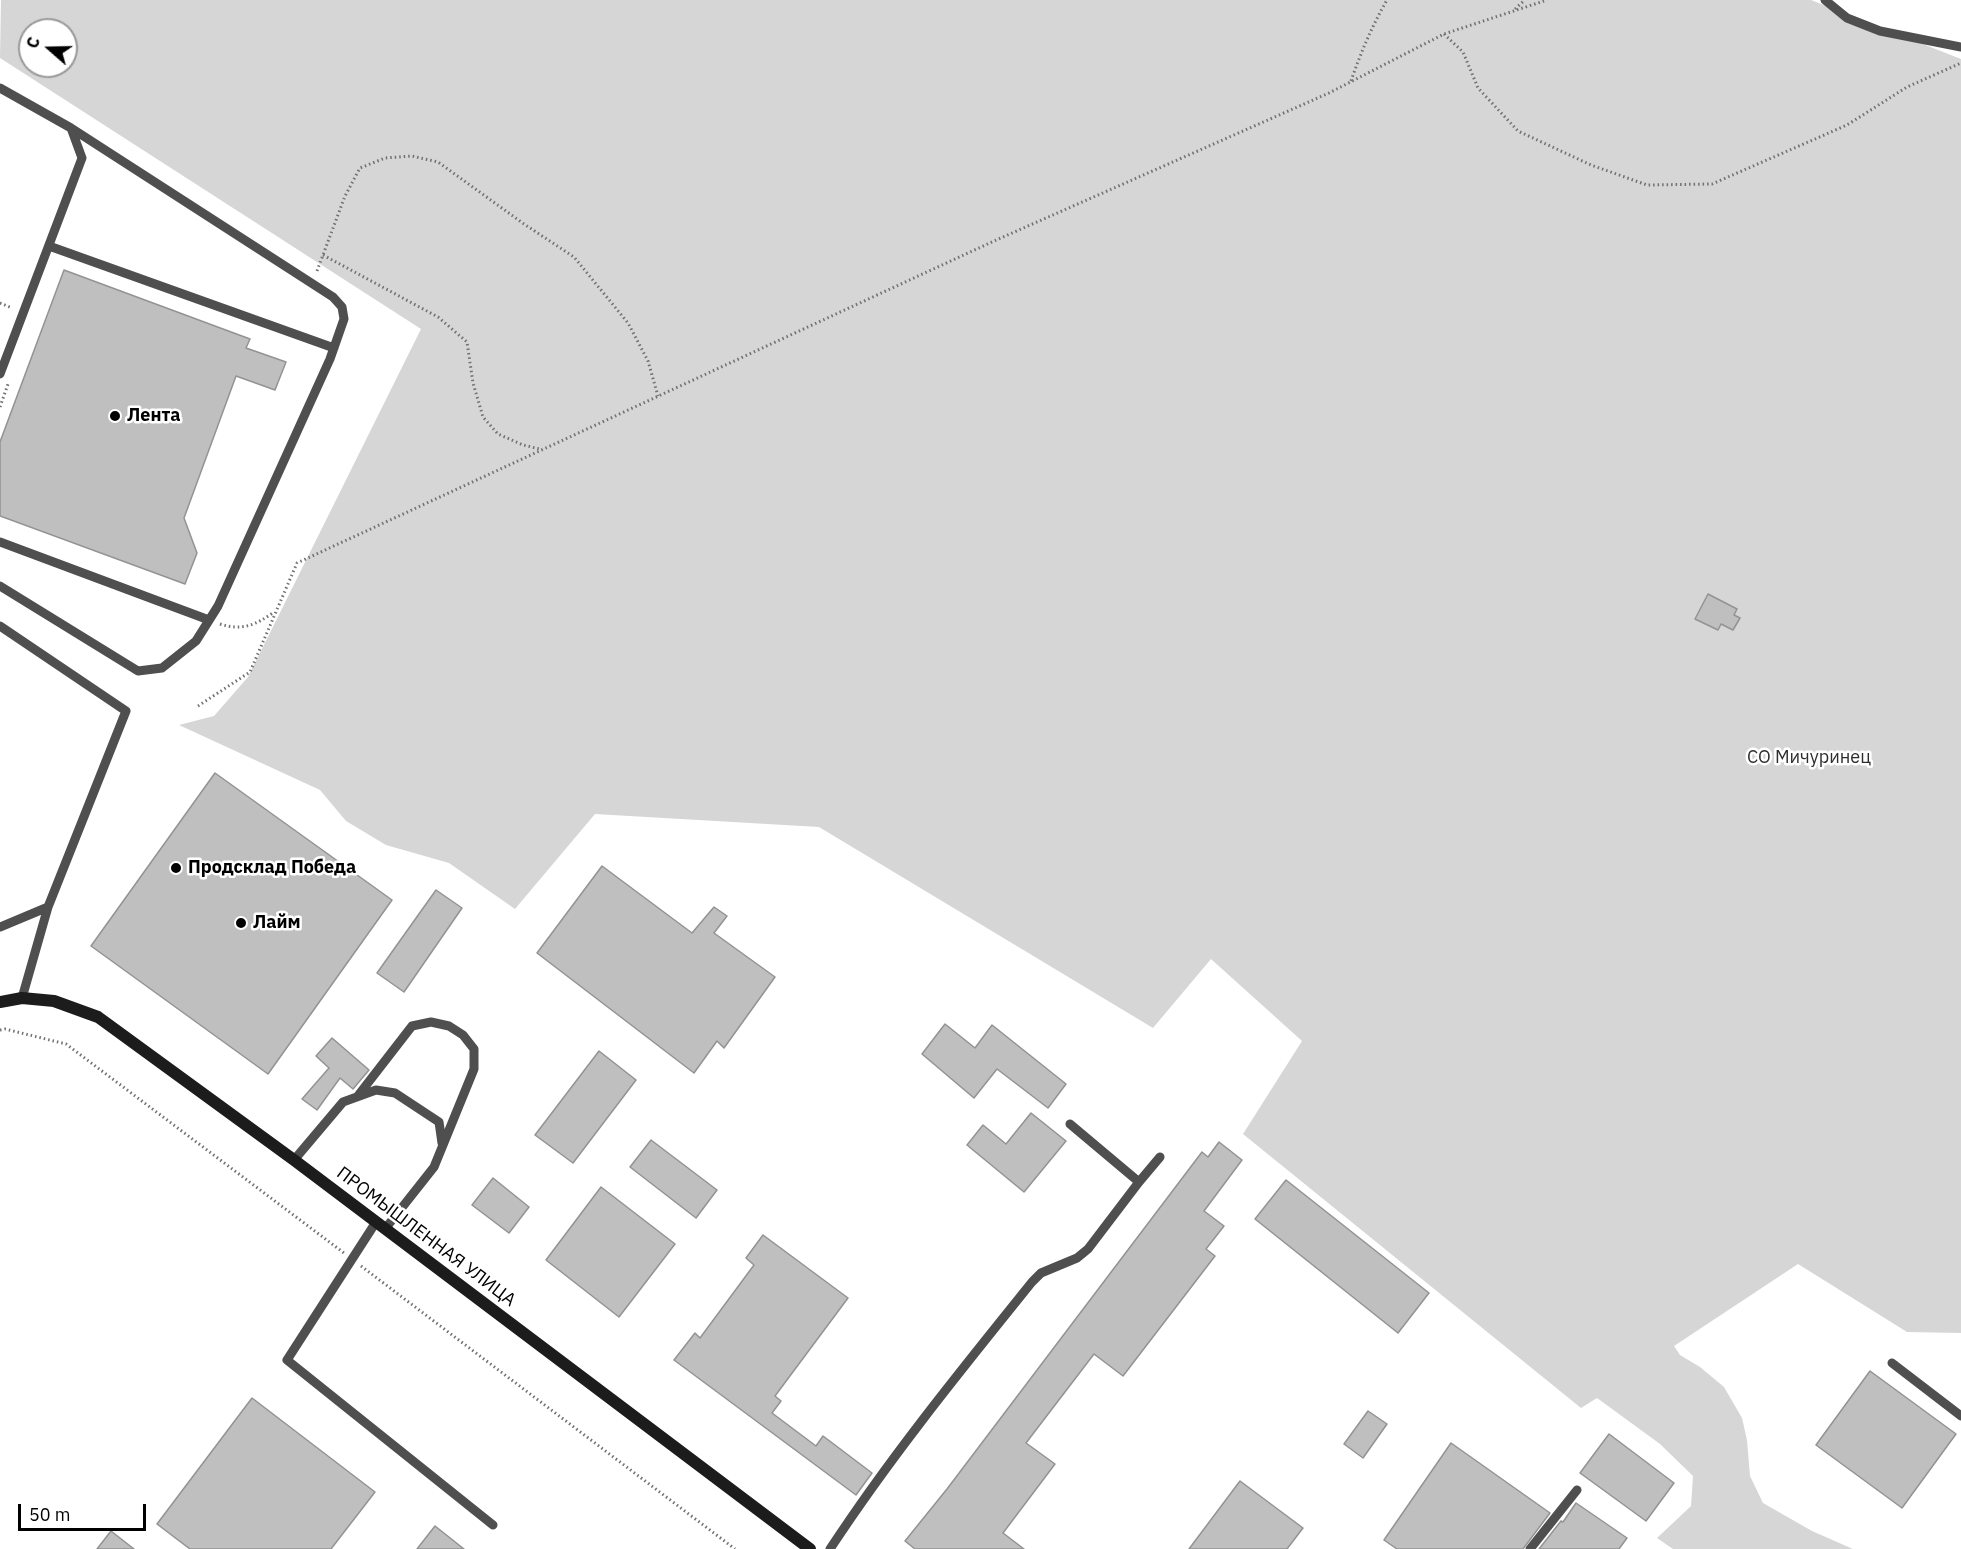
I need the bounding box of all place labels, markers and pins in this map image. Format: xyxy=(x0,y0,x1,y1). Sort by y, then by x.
place label: Лента xyxy=(127,405,180,427)
marker: Лента xyxy=(108,409,122,423)
place label: Продсклад Победа xyxy=(188,857,356,879)
marker: Продсклад Победа xyxy=(169,861,183,875)
place label: Лайм xyxy=(253,912,301,934)
marker: Лайм xyxy=(234,916,248,930)

